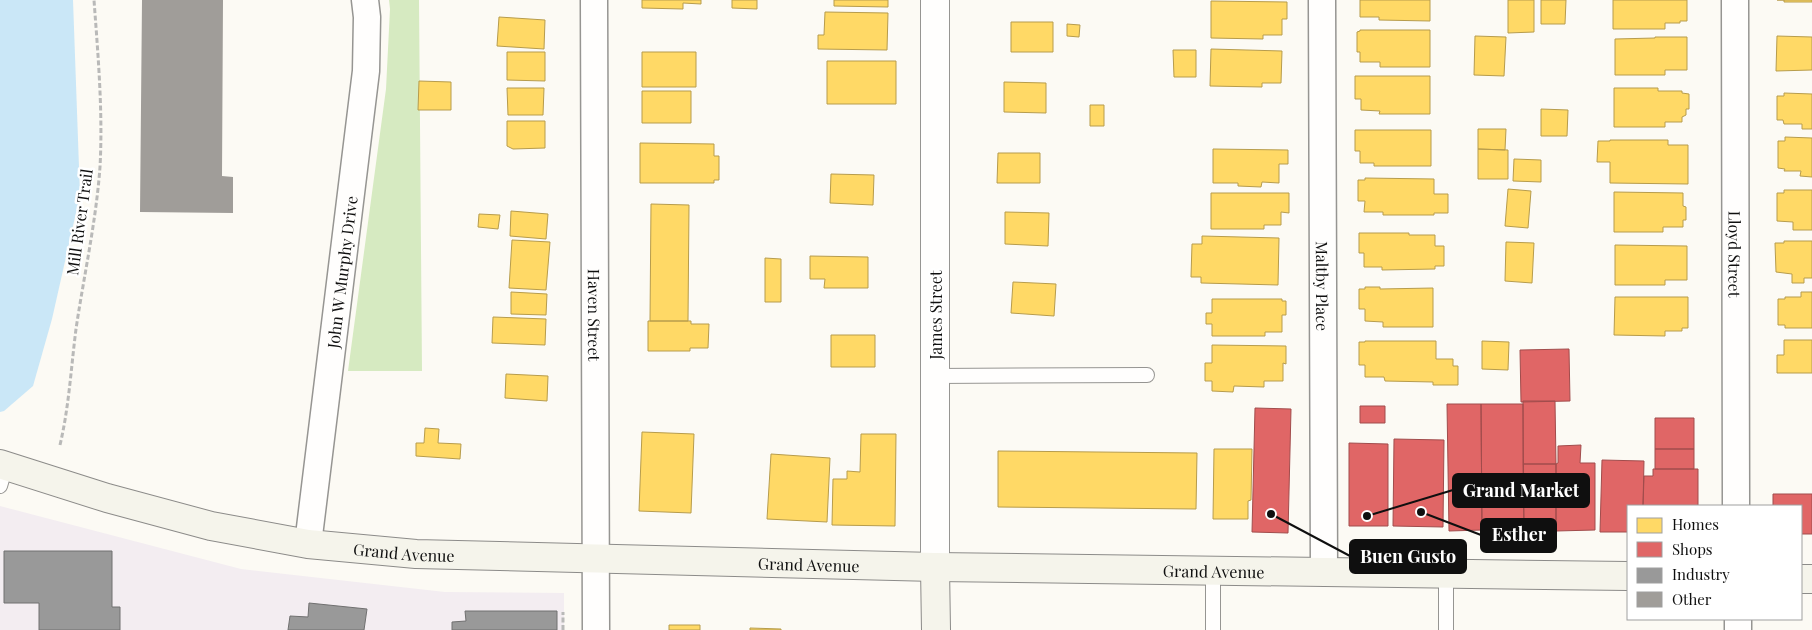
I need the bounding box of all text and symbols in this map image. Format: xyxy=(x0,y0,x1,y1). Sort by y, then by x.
street label: Mill River Trail xyxy=(61,167,97,277)
street label: John W Murphy Drive xyxy=(321,195,361,351)
street label: Lloyd Street xyxy=(1725,211,1746,298)
street label: Maltby Place xyxy=(1312,241,1334,331)
street label: Haven Street xyxy=(584,269,606,362)
street label: James Street xyxy=(925,270,946,361)
callout: Grand Market xyxy=(1453,474,1589,507)
text: Grand Market xyxy=(1463,478,1580,502)
legend xyxy=(1627,505,1802,620)
text: Homes xyxy=(1672,514,1719,534)
callout: Esther xyxy=(1481,519,1556,552)
text: Esther xyxy=(1492,522,1547,546)
street label: Grand Avenue xyxy=(352,538,455,565)
text: Shops xyxy=(1672,539,1713,559)
callout: Buen Gusto xyxy=(1350,540,1466,573)
text: Buen Gusto xyxy=(1360,544,1456,568)
street label: Grand Avenue xyxy=(758,552,860,576)
street label: Grand Avenue xyxy=(1163,559,1265,582)
text: Industry xyxy=(1672,564,1730,584)
text: Other xyxy=(1672,589,1712,609)

